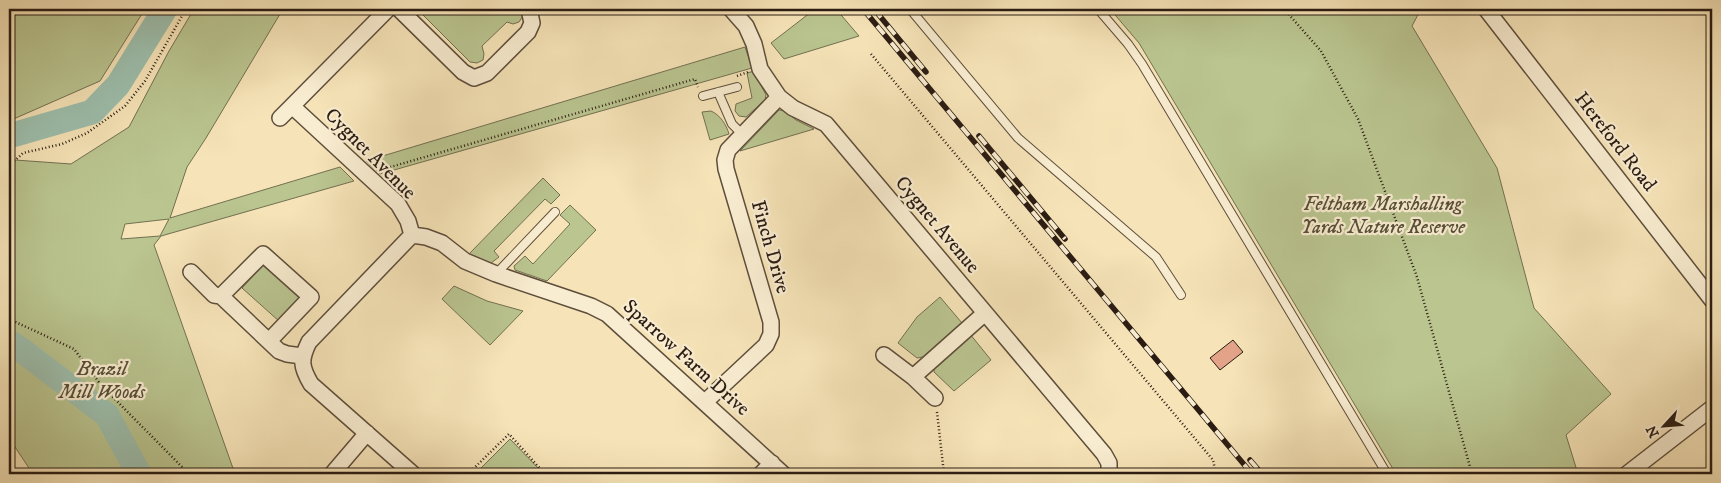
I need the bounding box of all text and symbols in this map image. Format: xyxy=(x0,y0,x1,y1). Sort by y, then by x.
street label: Hereford Road xyxy=(1568,87,1662,197)
street label: Cygnet Avenue xyxy=(319,103,421,205)
street label: Cygnet Avenue xyxy=(889,171,985,279)
park label: Feltham Marshalling Yards Nature Reserve xyxy=(1301,192,1466,240)
street label: Finch Drive xyxy=(745,198,795,296)
street label: Sparrow Farm Drive xyxy=(617,294,755,422)
park label: Brazil Mill Woods xyxy=(57,357,146,405)
north arrow xyxy=(1638,400,1688,450)
text: N xyxy=(1642,422,1664,440)

